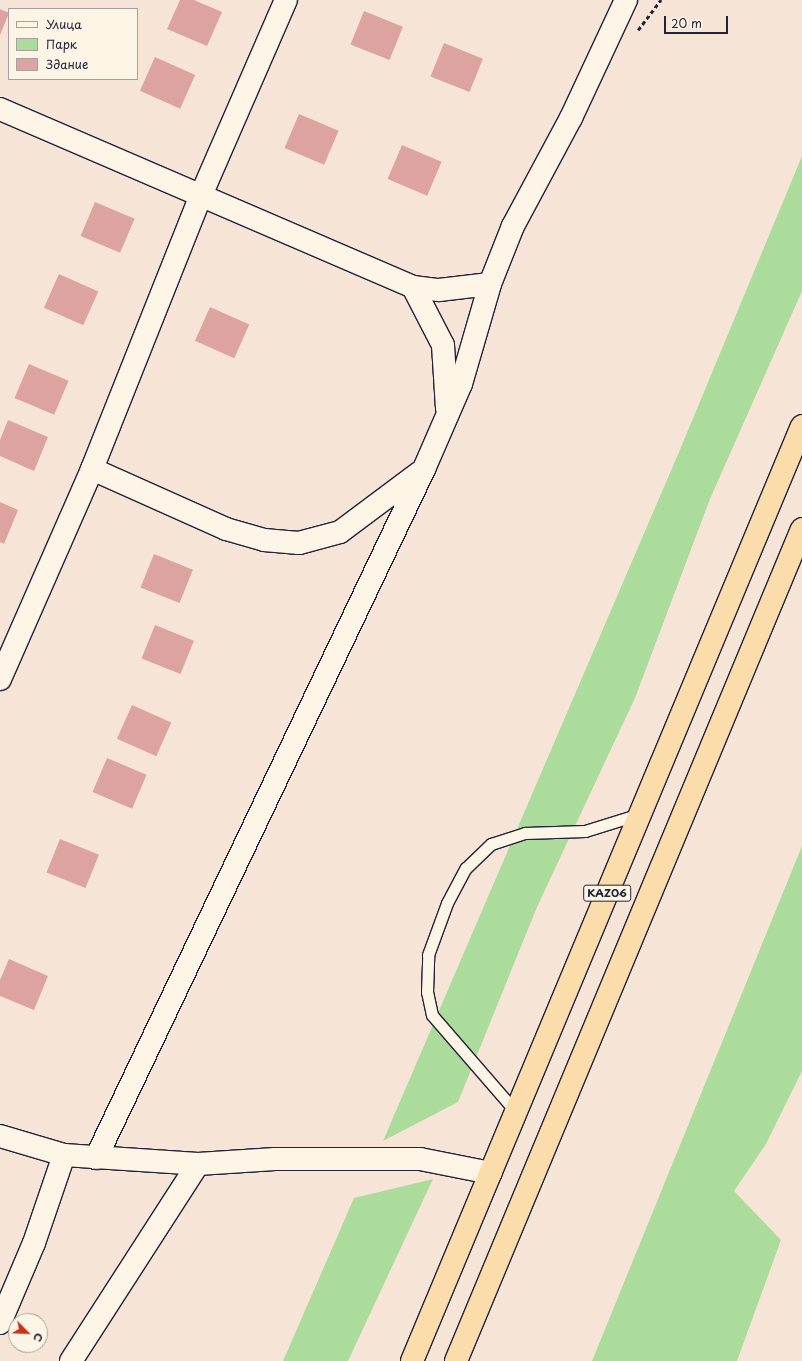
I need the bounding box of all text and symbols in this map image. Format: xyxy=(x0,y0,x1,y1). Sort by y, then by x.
legend xyxy=(8,8,138,80)
scale bar xyxy=(666,8,730,34)
text: 20 m xyxy=(671,14,702,32)
text: Улица xyxy=(46,15,82,33)
text: Парк xyxy=(46,35,77,53)
text: Здание xyxy=(46,55,88,73)
road number: KАZ06 xyxy=(583,884,631,902)
north arrow xyxy=(8,1313,48,1353)
text: С xyxy=(29,1330,48,1345)

